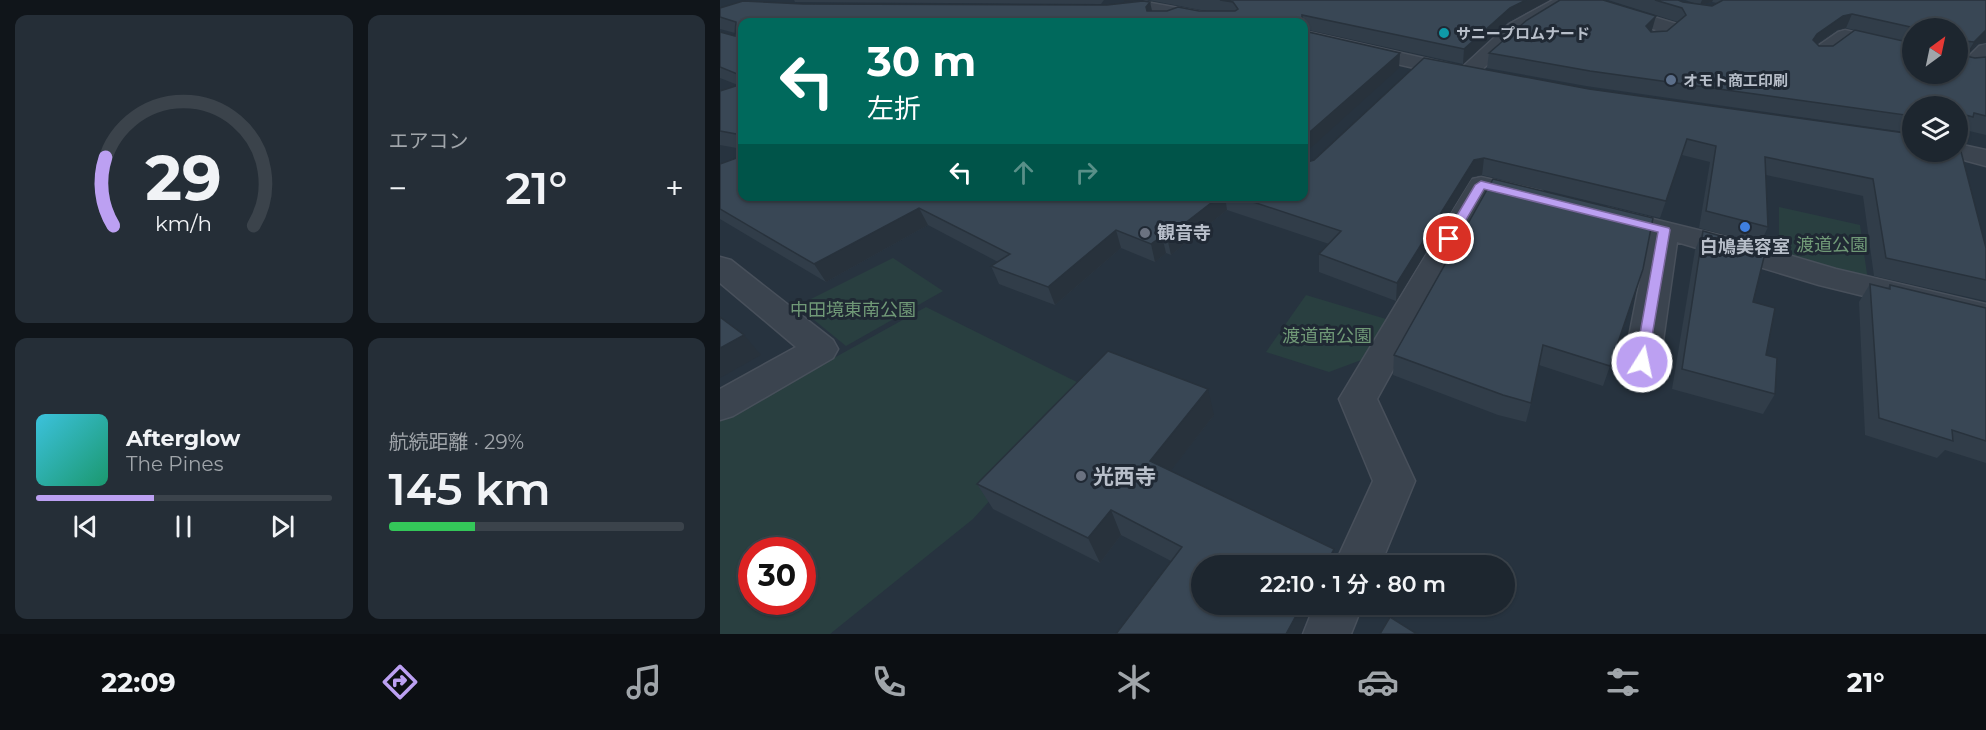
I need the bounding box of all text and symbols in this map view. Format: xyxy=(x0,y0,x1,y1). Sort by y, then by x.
north arrow xyxy=(1902,18,1968,84)
map controls xyxy=(1902,18,1968,162)
place label: サニープロムナード xyxy=(1456,24,1590,43)
marker: サニープロムナード xyxy=(1437,26,1451,40)
text: 30 m xyxy=(867,35,976,87)
icon: left xyxy=(768,42,846,120)
place label: オモト商工印刷 xyxy=(1683,71,1788,90)
marker: オモト商工印刷 xyxy=(1664,73,1678,87)
text: 左折 xyxy=(867,92,921,125)
button: layers xyxy=(1902,96,1968,162)
text: エアコン xyxy=(389,129,469,153)
text: 29 xyxy=(145,140,222,216)
icon: left xyxy=(944,156,977,189)
icon: ahead xyxy=(1007,156,1040,189)
icon: right xyxy=(1070,156,1103,189)
text: 21° xyxy=(505,160,567,215)
text: − xyxy=(389,168,407,208)
text: + xyxy=(665,168,684,208)
text: km/h xyxy=(155,210,212,236)
pin xyxy=(1423,213,1474,264)
marker: 白鳩美容室 xyxy=(1738,220,1752,234)
place label: 観音寺 xyxy=(1157,222,1211,244)
icon: arrive xyxy=(1432,222,1465,255)
marker: 観音寺 xyxy=(1138,226,1152,240)
park label: 渡道公園 xyxy=(1796,234,1868,256)
place label: 白鳩美容室 xyxy=(1700,236,1790,258)
park label: 中田境東南公園 xyxy=(790,299,916,321)
park label: 渡道南公園 xyxy=(1282,325,1372,347)
position arrow xyxy=(1610,330,1674,394)
text: Afterglow xyxy=(126,425,240,452)
text: 航続距離 · 29% xyxy=(389,430,524,454)
text: The Pines xyxy=(126,452,223,476)
text: 145 km xyxy=(389,461,551,516)
place label: 光西寺 xyxy=(1093,464,1156,489)
marker: 光西寺 xyxy=(1074,469,1088,483)
icon: previous xyxy=(69,510,102,543)
icon: pause xyxy=(167,510,200,543)
icon: next xyxy=(266,510,299,543)
speed limit sign: 30 xyxy=(738,537,816,615)
text: 22:10 · 1 分 · 80 m xyxy=(1260,571,1446,598)
icon: directions xyxy=(379,661,421,703)
icon: music xyxy=(623,661,665,703)
icon: phone xyxy=(868,661,910,703)
icon: climate xyxy=(1113,661,1155,703)
icon: car xyxy=(1357,661,1399,703)
icon: filters xyxy=(1602,661,1644,703)
text: 22:09 xyxy=(101,666,176,699)
text: 21° xyxy=(1847,666,1885,699)

